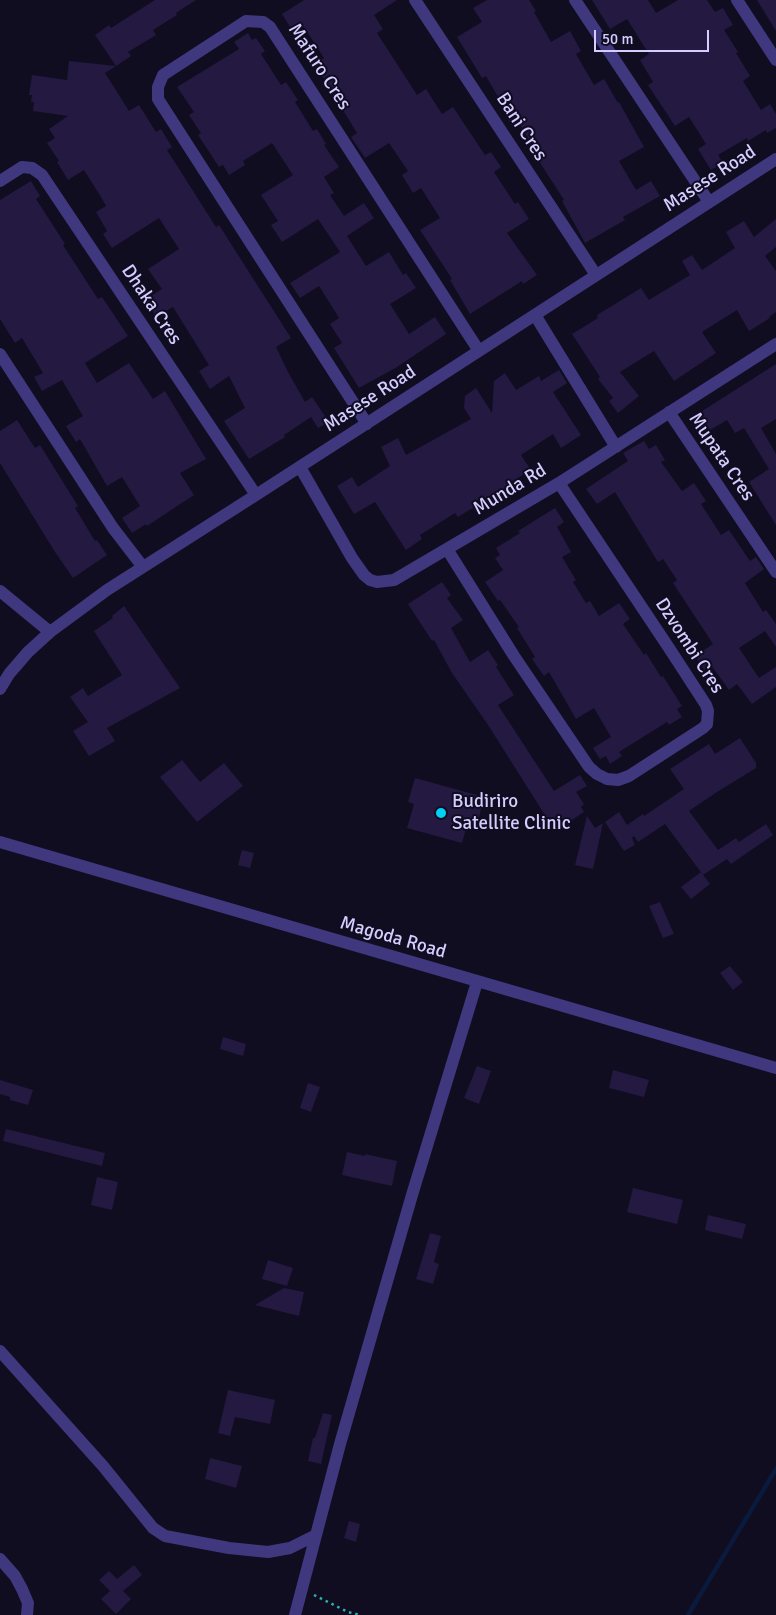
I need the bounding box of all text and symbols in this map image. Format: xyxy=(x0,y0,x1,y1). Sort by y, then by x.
street label: Mafuro Cres xyxy=(283,20,355,114)
scale bar xyxy=(596,20,711,52)
text: 50 m xyxy=(602,30,633,48)
street label: Bani Cres xyxy=(491,89,551,165)
street label: Masese Road xyxy=(660,141,760,217)
street label: Dhaka Cres xyxy=(116,261,186,349)
street label: Masese Road xyxy=(320,361,420,437)
street label: Mupata Cres xyxy=(683,408,759,506)
street label: Munda Rd xyxy=(469,459,551,521)
street label: Dzvombi Cres xyxy=(650,594,728,698)
place label: Budiriro Satellite Clinic xyxy=(452,791,571,835)
marker: Budiriro Satellite Clinic xyxy=(434,806,448,820)
street label: Magoda Road xyxy=(337,912,449,964)

